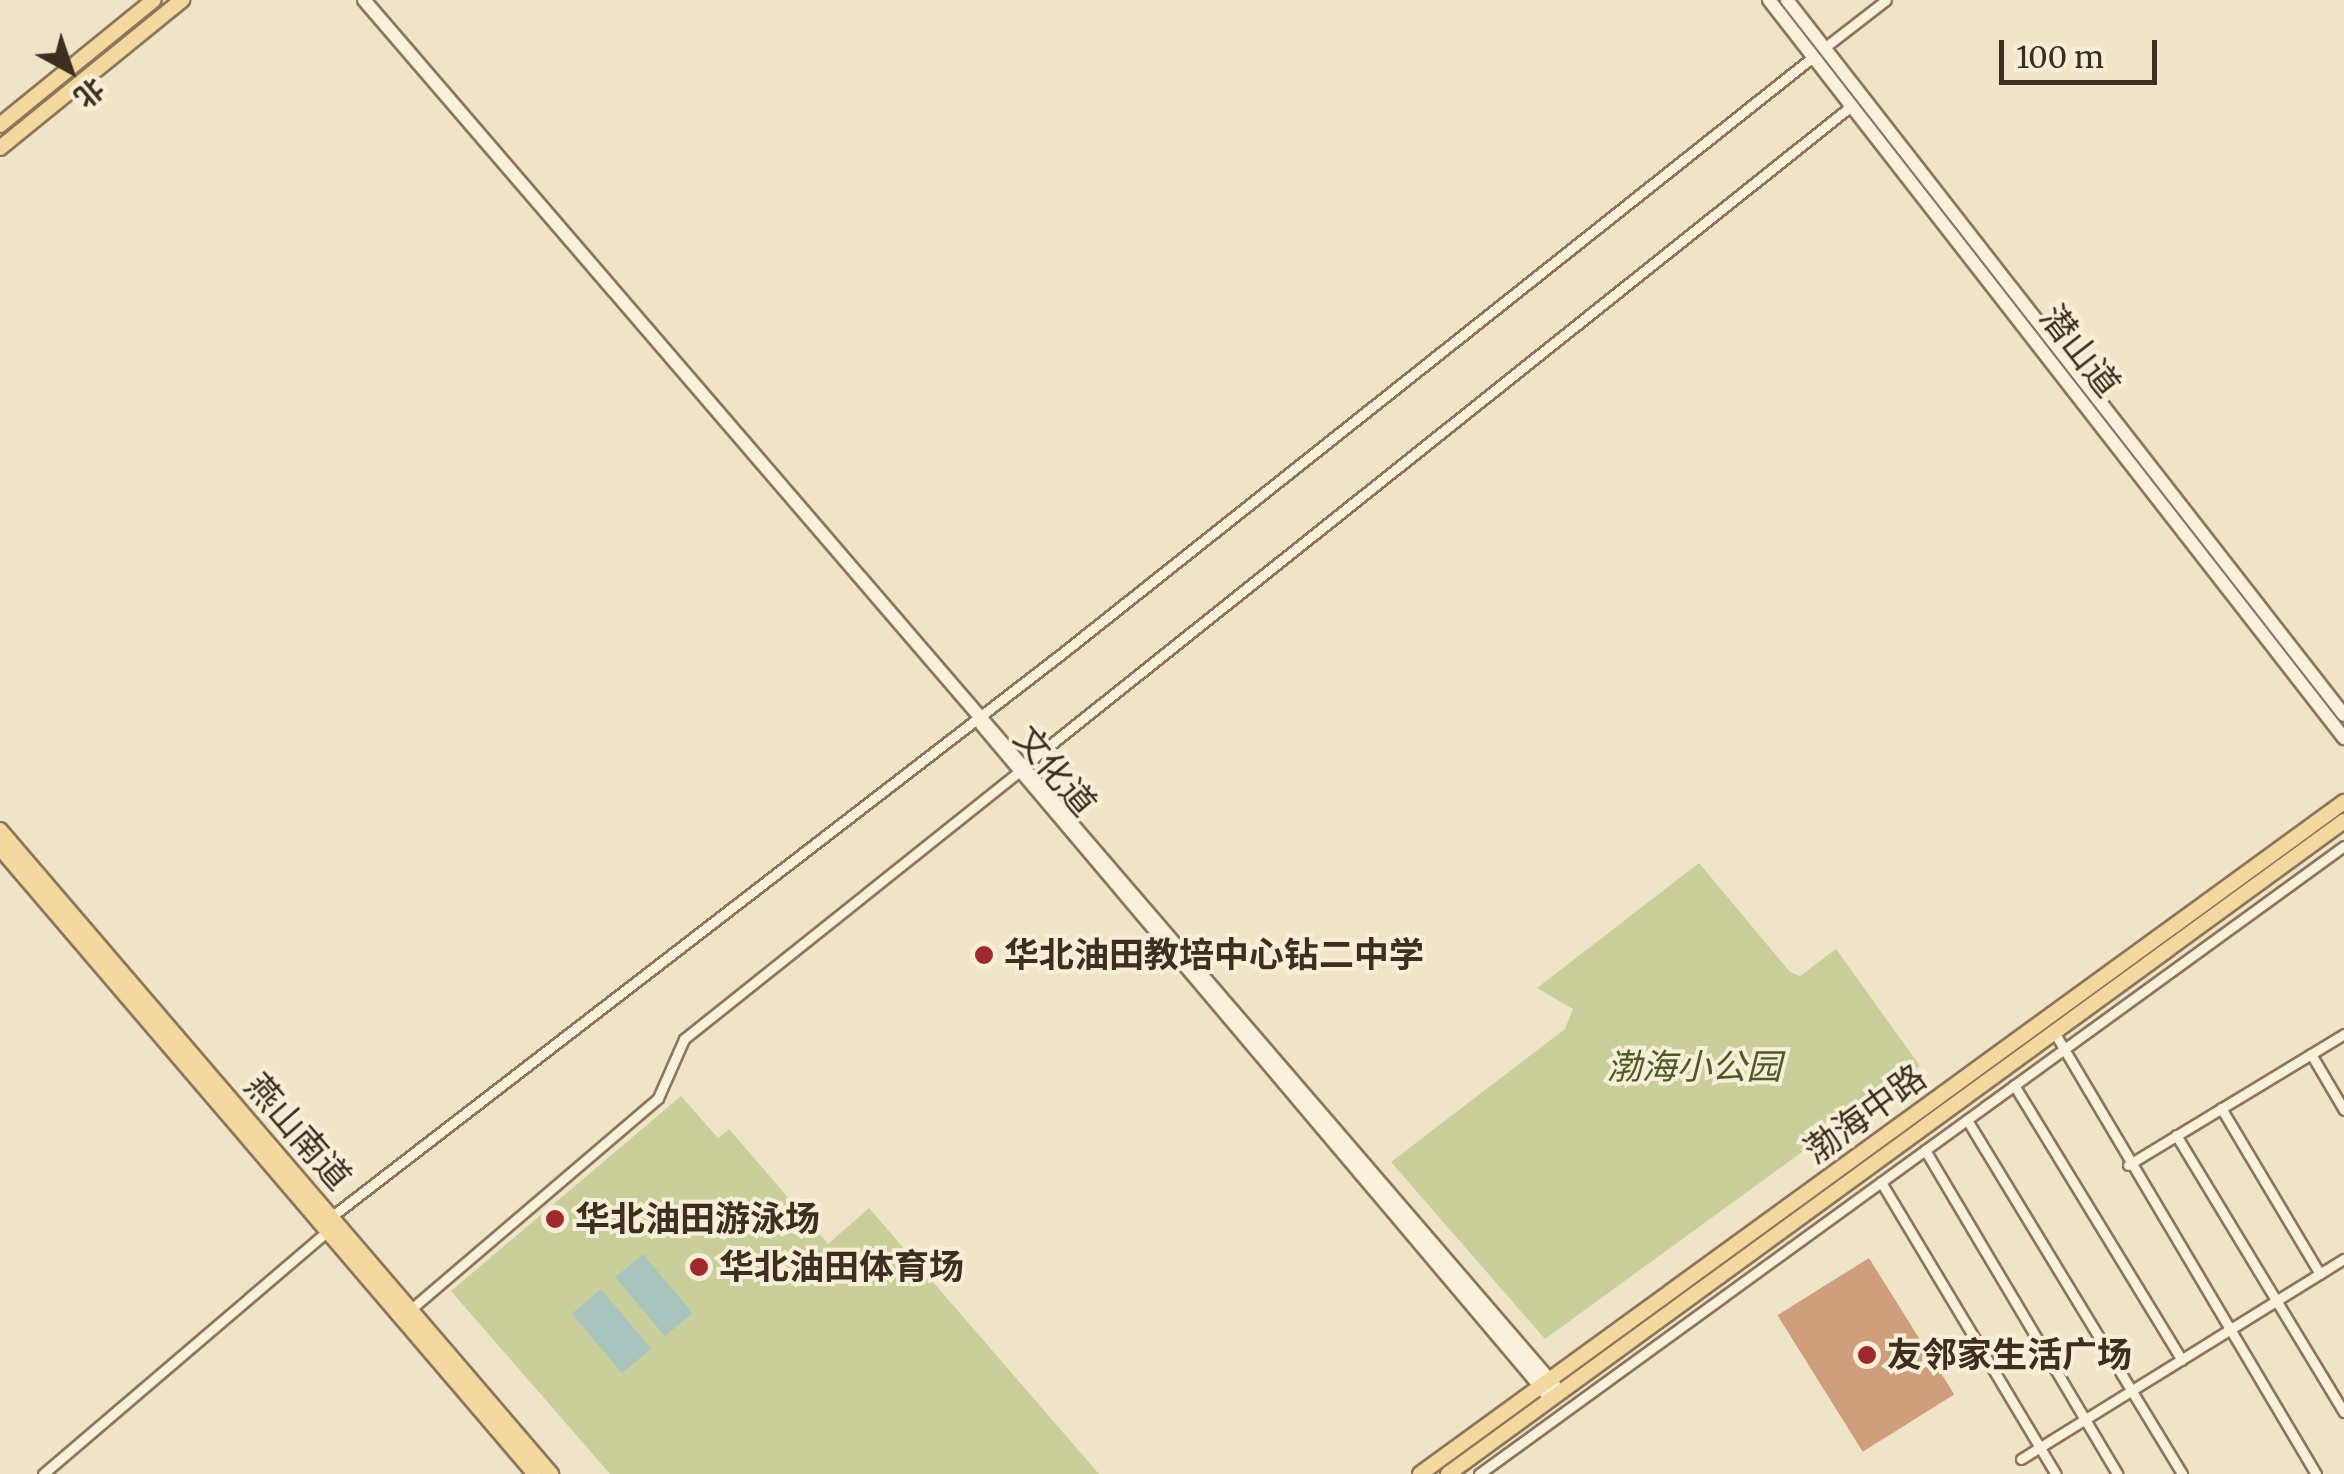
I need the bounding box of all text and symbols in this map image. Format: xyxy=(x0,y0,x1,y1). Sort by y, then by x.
north arrow xyxy=(20,20,120,120)
scale bar xyxy=(2004,20,2162,82)
text: 100 m xyxy=(2016,38,2104,76)
text: 北 xyxy=(67,70,112,116)
street label: 潜山道 xyxy=(2031,297,2129,405)
street label: 文化道 xyxy=(1005,717,1105,825)
place label: 华北油田教培中心钻二中学 xyxy=(1004,934,1424,976)
marker: 华北油田教培中心钻二中学 xyxy=(973,944,995,966)
park label: 渤海小公园 xyxy=(1607,1046,1781,1088)
street label: 渤海中路 xyxy=(1796,1056,1934,1172)
street label: 燕山南道 xyxy=(236,1065,360,1199)
place label: 华北油田游泳场 xyxy=(575,1198,820,1240)
marker: 华北油田游泳场 xyxy=(544,1208,566,1230)
place label: 华北油田体育场 xyxy=(719,1246,964,1288)
marker: 华北油田体育场 xyxy=(688,1256,710,1278)
place label: 友邻家生活广场 xyxy=(1887,1334,2132,1376)
marker: 友邻家生活广场 xyxy=(1856,1344,1878,1366)

